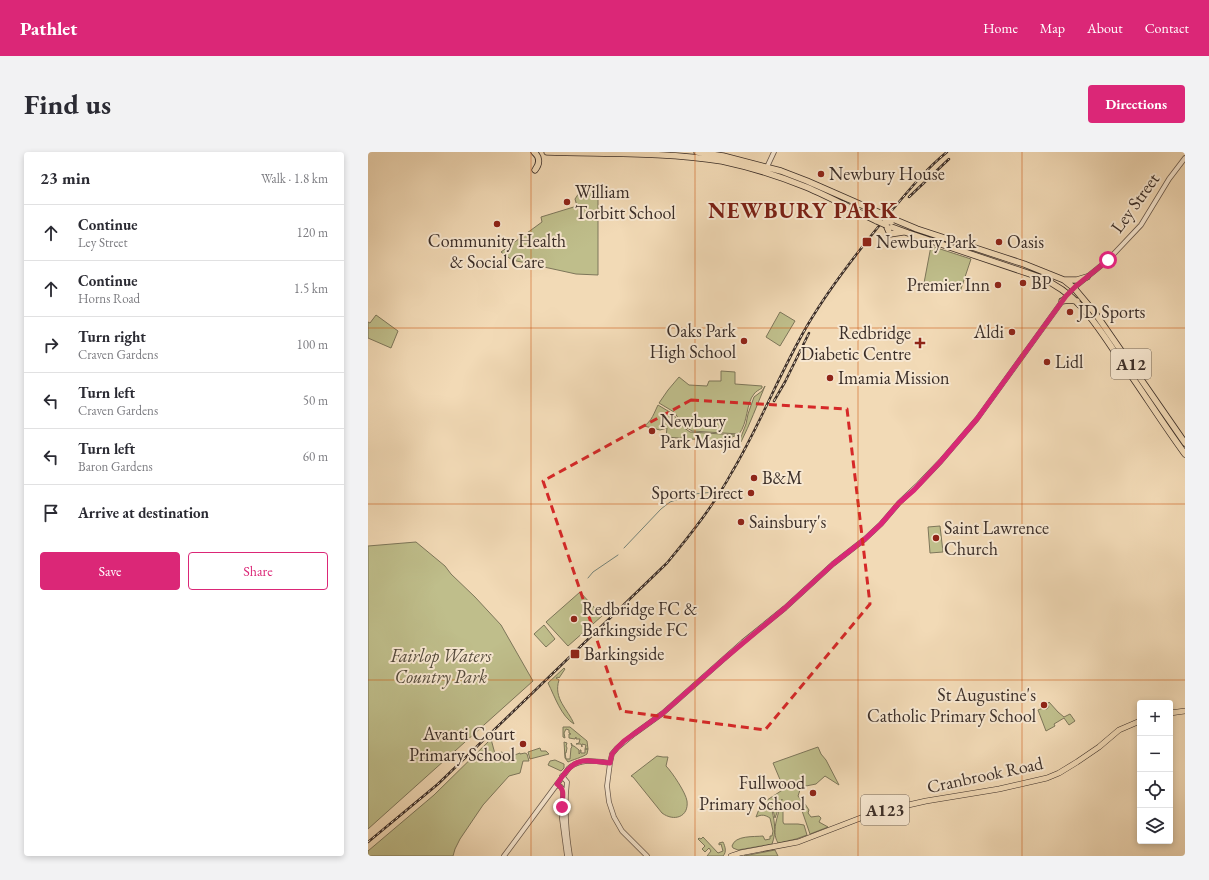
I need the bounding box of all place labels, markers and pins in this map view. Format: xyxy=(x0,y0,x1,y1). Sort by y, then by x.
place label: Newbury House xyxy=(829,162,945,185)
marker: Newbury House xyxy=(816,169,826,179)
place label: William Torbitt School xyxy=(575,180,676,224)
marker: William Torbitt School xyxy=(562,197,572,207)
marker: Community Health & Social Care xyxy=(492,219,502,229)
place label: Community Health & Social Care xyxy=(428,229,566,273)
place label: Newbury Park xyxy=(876,230,977,253)
place label: Oasis xyxy=(1007,230,1044,253)
marker: Newbury Park xyxy=(861,236,873,248)
marker: Oasis xyxy=(994,237,1004,247)
place label: BP xyxy=(1031,271,1052,294)
place label: Premier Inn xyxy=(907,273,990,296)
marker: BP xyxy=(1018,278,1028,288)
marker: Premier Inn xyxy=(993,280,1003,290)
place label: JD Sports xyxy=(1076,300,1146,323)
marker: JD Sports xyxy=(1065,307,1075,317)
place label: Oaks Park High School xyxy=(649,319,737,363)
place label: Aldi xyxy=(973,320,1005,343)
place label: Redbridge Diabetic Centre xyxy=(801,321,911,365)
marker: Aldi xyxy=(1007,327,1017,337)
marker: Oaks Park High School xyxy=(739,336,749,346)
marker: Redbridge Diabetic Centre xyxy=(914,337,926,349)
place label: Lidl xyxy=(1055,350,1083,373)
marker: Lidl xyxy=(1042,357,1052,367)
place label: Imamia Mission xyxy=(838,366,950,389)
marker: Imamia Mission xyxy=(825,373,835,383)
place label: Newbury Park Masjid xyxy=(660,409,742,453)
marker: Newbury Park Masjid xyxy=(647,426,657,436)
place label: B&M xyxy=(762,466,802,489)
marker: B&M xyxy=(749,473,759,483)
place label: Sports Direct xyxy=(651,481,743,504)
marker: Sports Direct xyxy=(746,488,756,498)
place label: Sainsbury's xyxy=(749,510,827,533)
place label: Saint Lawrence Church xyxy=(944,516,1049,560)
marker: Sainsbury's xyxy=(736,517,746,527)
marker: Saint Lawrence Church xyxy=(931,533,941,543)
place label: Redbridge FC & Barkingside FC xyxy=(582,597,698,641)
marker: Redbridge FC & Barkingside FC xyxy=(569,614,579,624)
place label: Barkingside xyxy=(584,642,664,665)
marker: Barkingside xyxy=(569,648,581,660)
place label: St Augustine's Catholic Primary School xyxy=(867,683,1036,727)
marker: St Augustine's Catholic Primary School xyxy=(1039,700,1049,710)
place label: Avanti Court Primary School xyxy=(409,722,515,766)
marker: Avanti Court Primary School xyxy=(518,739,528,749)
place label: Fullwood Primary School xyxy=(699,771,806,815)
marker: Fullwood Primary School xyxy=(808,788,818,798)

